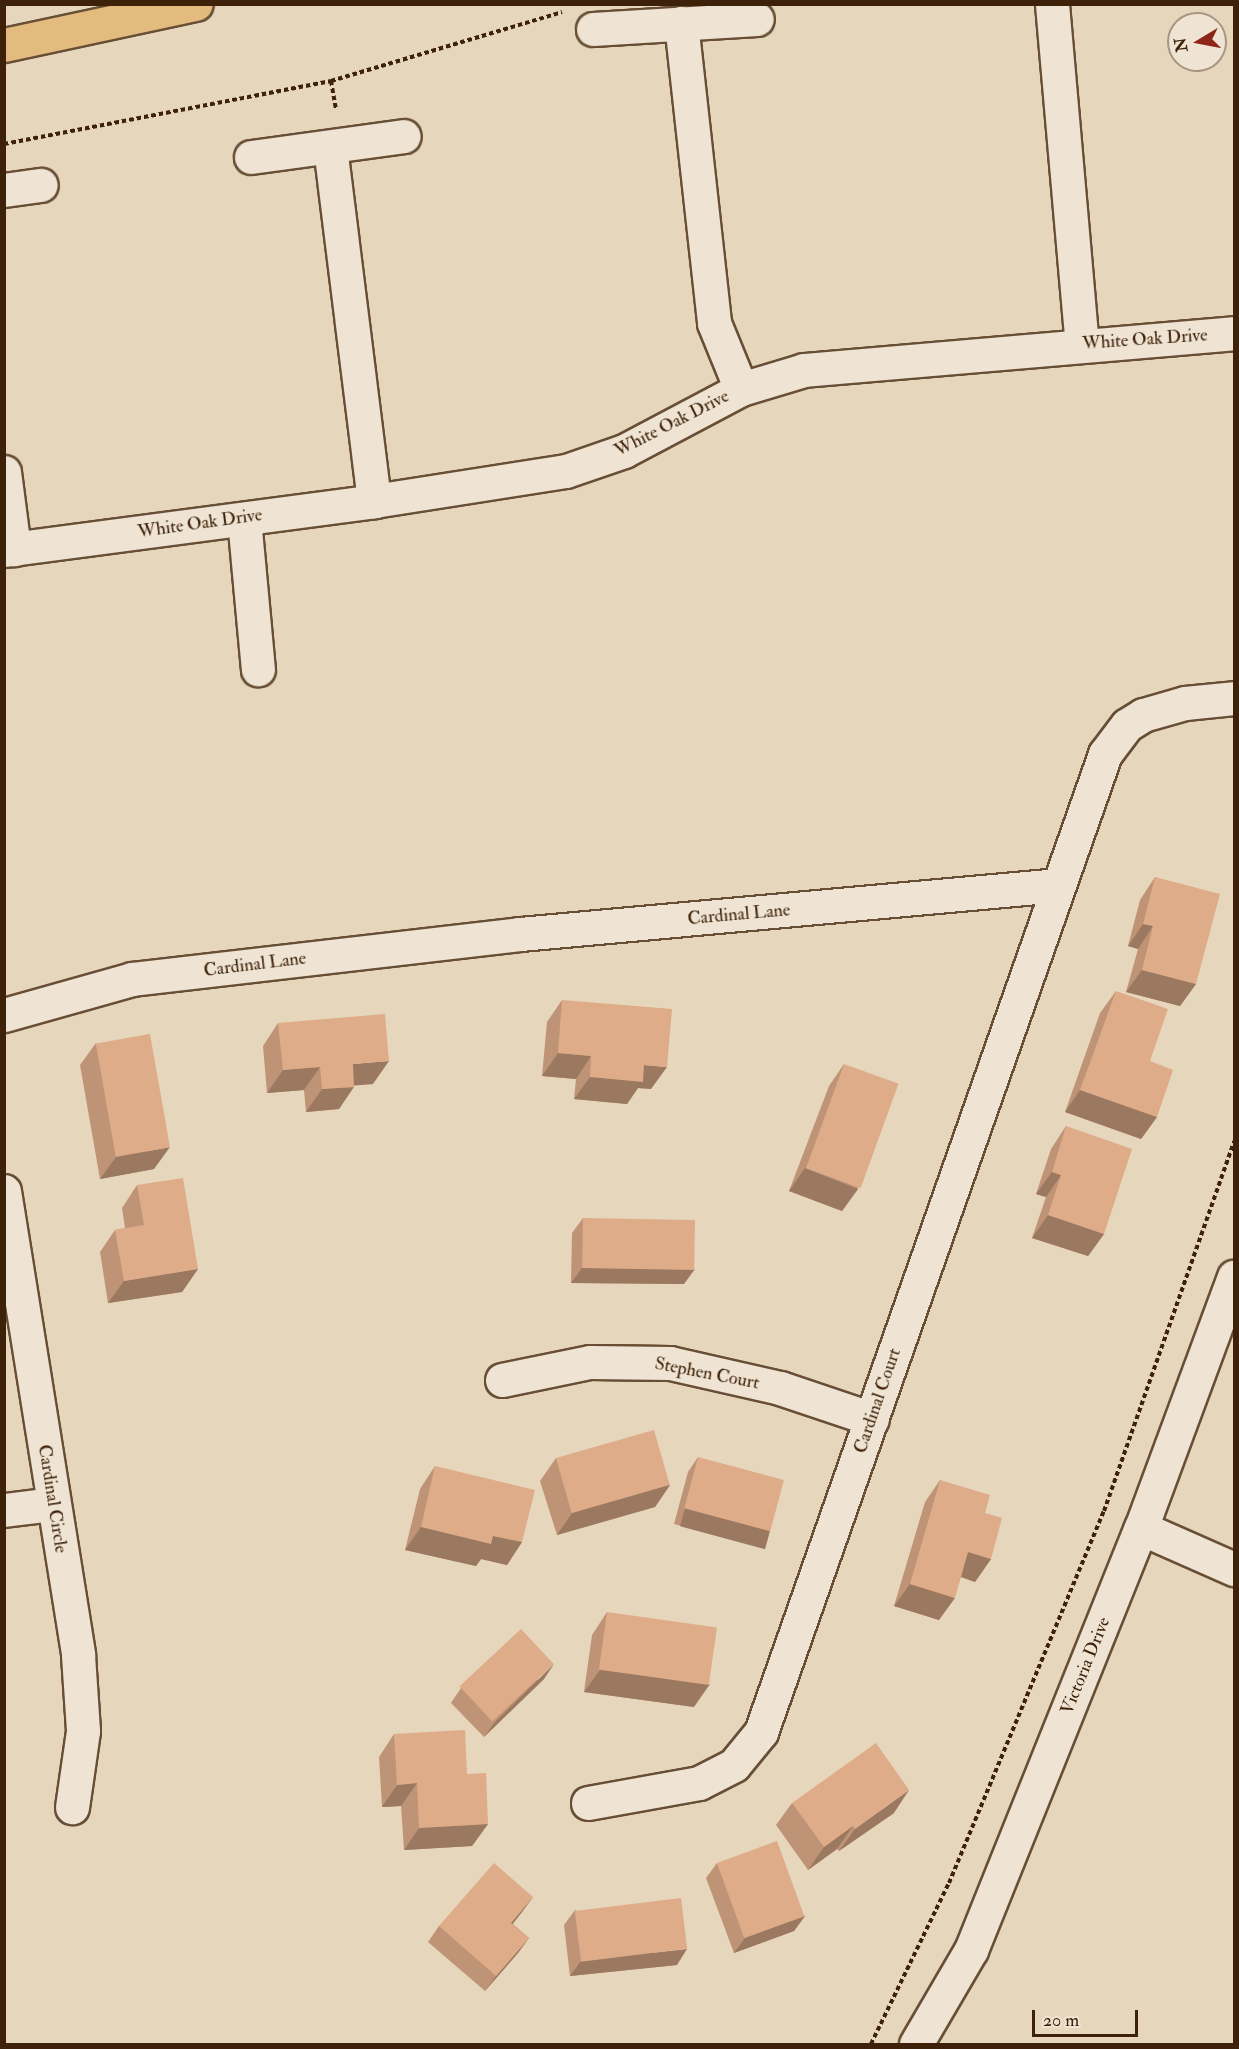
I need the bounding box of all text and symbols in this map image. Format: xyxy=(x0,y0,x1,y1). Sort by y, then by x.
north arrow xyxy=(1167,12,1227,72)
text: N xyxy=(1170,36,1192,54)
street label: White Oak Drive xyxy=(1082,325,1208,355)
street label: White Oak Drive xyxy=(611,386,733,462)
street label: White Oak Drive xyxy=(136,505,264,543)
street label: Cardinal Lane xyxy=(687,900,791,930)
street label: Cardinal Lane xyxy=(203,948,307,982)
street label: Cardinal Court xyxy=(850,1346,906,1456)
street label: Stephen Court xyxy=(653,1353,761,1395)
street label: Cardinal Circle xyxy=(33,1443,71,1555)
street label: Victoria Drive xyxy=(1057,1614,1115,1718)
scale bar xyxy=(1035,1998,1142,2036)
text: 20 m xyxy=(1043,2009,1079,2032)

